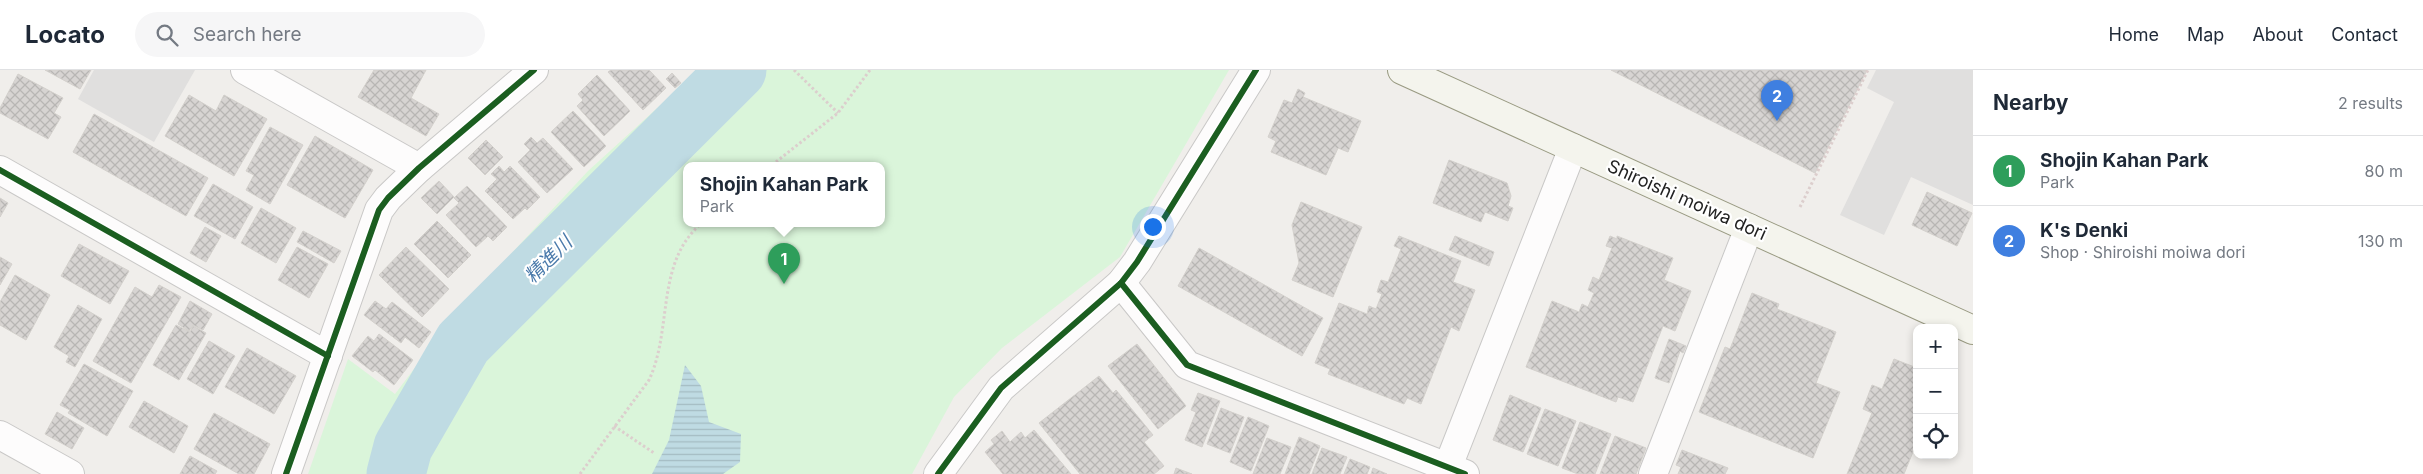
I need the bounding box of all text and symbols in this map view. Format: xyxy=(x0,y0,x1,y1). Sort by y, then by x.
search box xyxy=(135,12,485,57)
text: Locato xyxy=(25,20,105,49)
icon: search xyxy=(153,21,181,49)
text: Search here xyxy=(193,23,301,46)
text: Home xyxy=(2109,24,2159,45)
text: Map xyxy=(2187,24,2224,45)
text: About xyxy=(2252,24,2303,45)
text: Contact xyxy=(2331,24,2398,45)
pin: 2 xyxy=(1761,80,1793,121)
text: Nearby xyxy=(1993,90,2068,115)
text: 2 results xyxy=(2338,93,2403,113)
text: Shojin Kahan Park xyxy=(2040,149,2209,172)
street label: Shiroishi moiwa dori xyxy=(1604,155,1770,244)
text: 1 xyxy=(2006,161,2012,181)
text: 80 m xyxy=(2364,161,2403,181)
popup xyxy=(683,162,885,227)
text: Park xyxy=(2040,172,2074,192)
text: Shojin Kahan Park xyxy=(700,173,868,196)
text: Park xyxy=(700,196,734,216)
your location xyxy=(1140,214,1166,240)
text: K's Denki xyxy=(2040,219,2128,242)
water label: 精進川 xyxy=(520,230,578,288)
text: 2 xyxy=(2004,231,2014,251)
text: 130 m xyxy=(2358,231,2403,251)
text: Shop · Shiroishi moiwa dori xyxy=(2040,242,2245,262)
pin: 1 xyxy=(768,243,800,284)
map controls xyxy=(1913,324,1958,459)
button: + xyxy=(1913,324,1958,369)
button: − xyxy=(1913,369,1958,414)
button: locate xyxy=(1913,414,1958,459)

